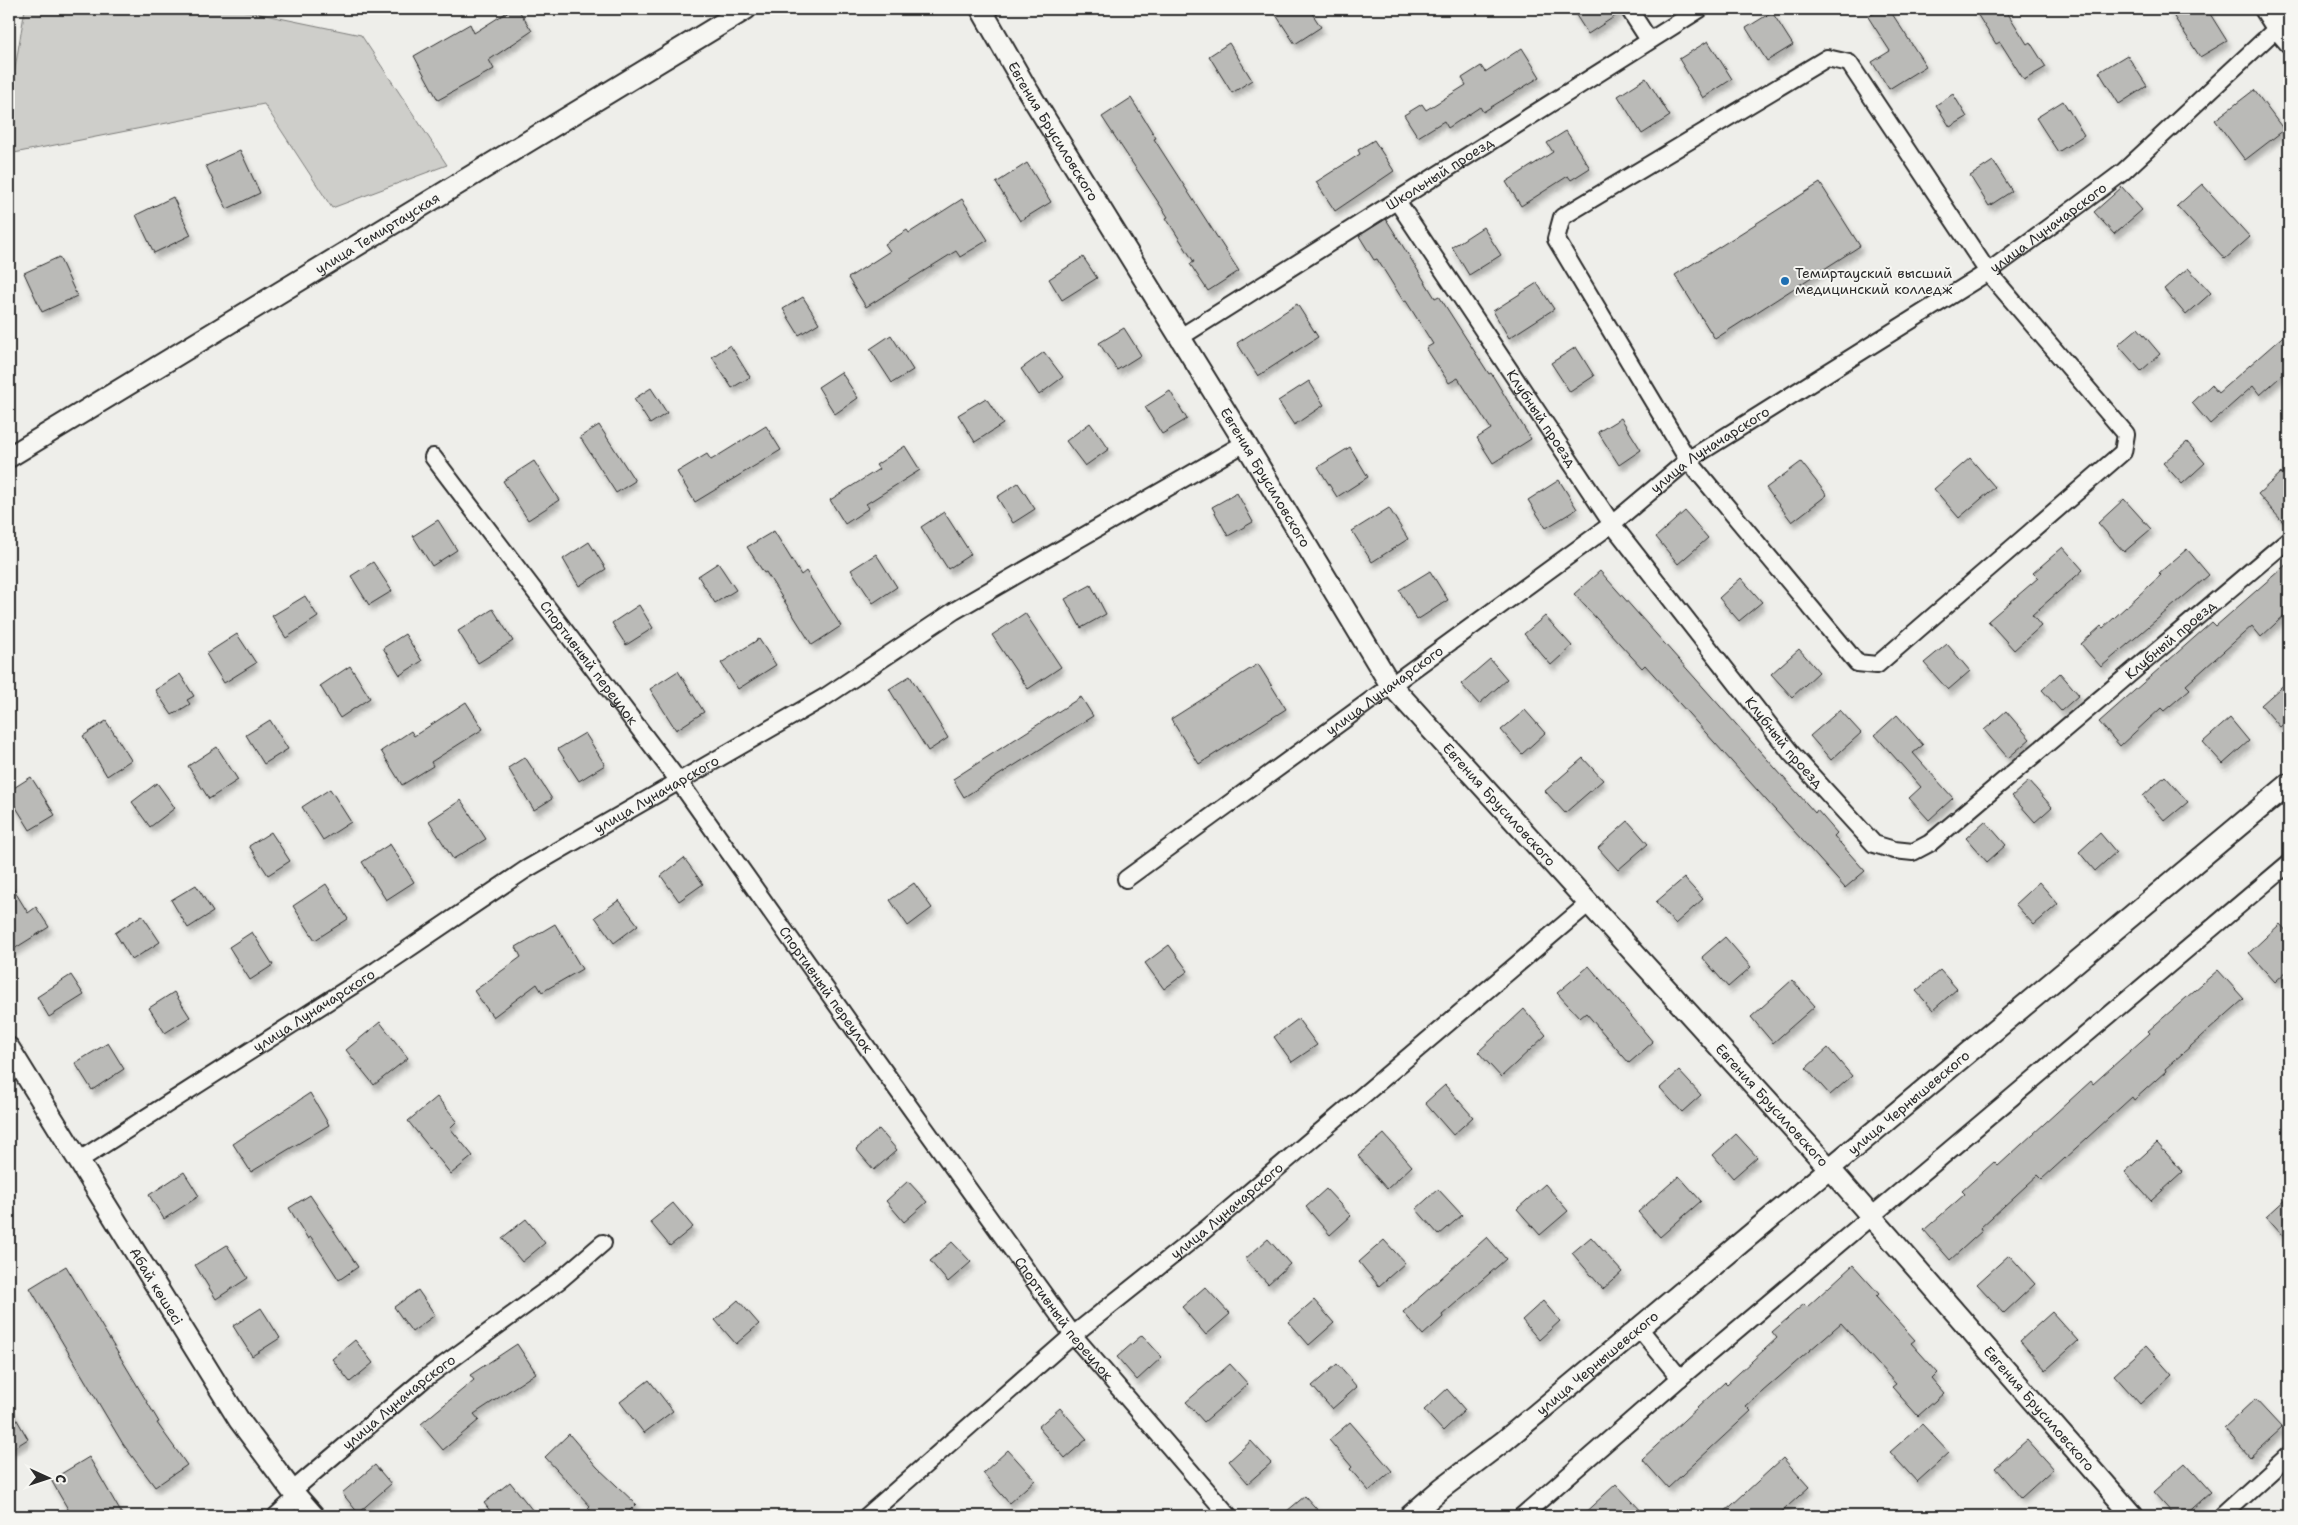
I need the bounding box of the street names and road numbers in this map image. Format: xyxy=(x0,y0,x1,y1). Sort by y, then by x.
street label: Евгения Брусиловского xyxy=(1004,58,1103,204)
street label: Школьный проезд xyxy=(1382,133,1497,214)
street label: улица Луначарского xyxy=(1986,178,2110,277)
street label: улица Темиртауская xyxy=(312,188,443,278)
street label: Клубный проезд xyxy=(1503,366,1581,471)
street label: улица Луначарского xyxy=(1646,402,1773,497)
street label: Евгения Брусиловского xyxy=(1216,404,1315,550)
street label: Клубный проезд xyxy=(2121,596,2220,683)
street label: Спортивный переулок xyxy=(536,597,642,729)
street label: улица Луначарского xyxy=(1322,641,1447,739)
street label: Клубный проезд xyxy=(1741,693,1827,792)
street label: Евгения Брусиловского xyxy=(1439,739,1560,870)
street label: улица Луначарского xyxy=(591,751,722,837)
street label: Спортивный переулок xyxy=(775,923,877,1057)
street label: улица Луначарского xyxy=(250,965,378,1056)
street label: Евгения Брусиловского xyxy=(1712,1040,1833,1171)
street label: улица Чернышевского xyxy=(1844,1046,1973,1159)
street label: улица Луначарского xyxy=(1167,1158,1287,1263)
street label: Абай көшесі xyxy=(125,1244,187,1328)
street label: Спортивный переулок xyxy=(1011,1253,1117,1384)
street label: улица Чернышевского xyxy=(1533,1307,1662,1419)
street label: Евгения Брусиловского xyxy=(1980,1342,2099,1475)
street label: улица Луначарского xyxy=(338,1350,459,1454)

